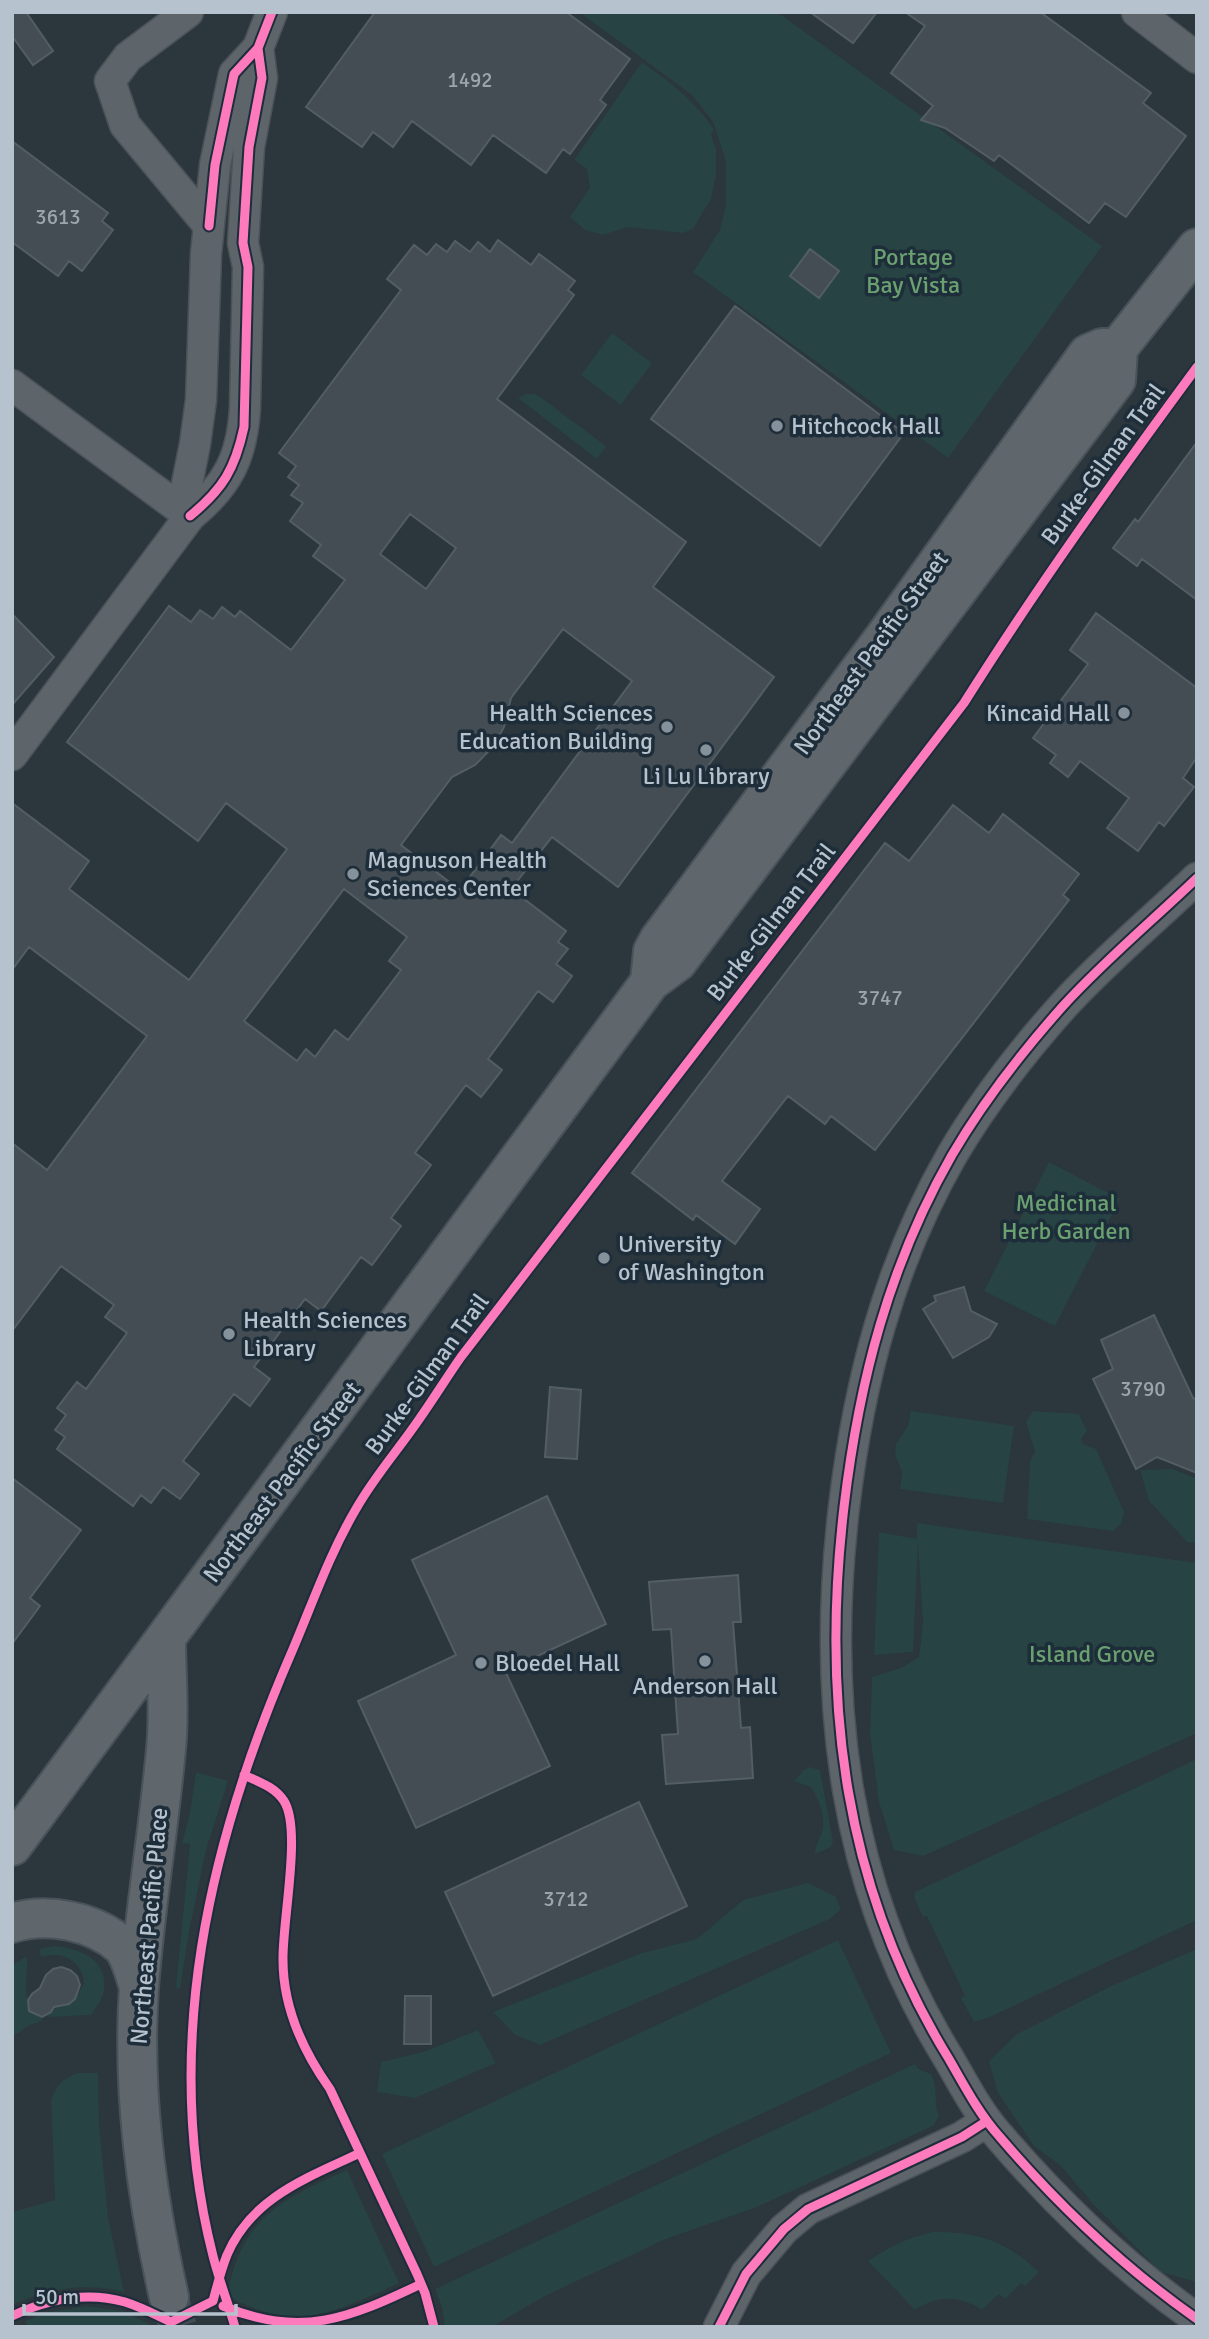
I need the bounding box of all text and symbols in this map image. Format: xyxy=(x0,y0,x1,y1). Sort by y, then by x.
house number: 1492 xyxy=(447,67,493,93)
house number: 3613 xyxy=(35,204,81,230)
park label: Portage Bay Vista xyxy=(866,242,960,300)
street label: Burke-Gilman Trail xyxy=(1034,377,1172,551)
place label: Hitchcock Hall xyxy=(791,411,941,441)
marker: Hitchcock Hall xyxy=(769,418,785,434)
street label: Northeast Pacific Street xyxy=(787,545,955,761)
place label: Health Sciences Education Building xyxy=(459,698,653,756)
place label: Kincaid Hall xyxy=(986,698,1110,728)
marker: Kincaid Hall xyxy=(1116,705,1132,721)
marker: Health Sciences Education Building xyxy=(659,719,675,735)
marker: Li Lu Library xyxy=(698,742,714,758)
place label: Li Lu Library xyxy=(643,761,769,791)
street label: Burke-Gilman Trail xyxy=(700,837,842,1007)
place label: Magnuson Health Sciences Center xyxy=(367,845,547,903)
marker: Magnuson Health Sciences Center xyxy=(345,866,361,882)
house number: 3747 xyxy=(857,985,903,1011)
park label: Medicinal Herb Garden xyxy=(1001,1188,1131,1246)
place label: University of Washington xyxy=(618,1229,765,1287)
marker: University of Washington xyxy=(596,1250,612,1266)
street label: Burke-Gilman Trail xyxy=(358,1287,496,1461)
place label: Health Sciences Library xyxy=(243,1305,407,1363)
marker: Health Sciences Library xyxy=(221,1326,237,1342)
street label: Northeast Pacific Street xyxy=(197,1375,367,1589)
house number: 3790 xyxy=(1120,1376,1166,1402)
park label: Island Grove xyxy=(1029,1639,1155,1669)
place label: Bloedel Hall xyxy=(495,1648,620,1678)
marker: Anderson Hall xyxy=(697,1653,713,1669)
marker: Bloedel Hall xyxy=(473,1655,489,1671)
place label: Anderson Hall xyxy=(633,1671,777,1701)
street label: Northeast Pacific Place xyxy=(124,1806,174,2046)
house number: 3712 xyxy=(543,1886,589,1912)
scale bar xyxy=(24,2272,236,2316)
text: 50 m xyxy=(35,2284,79,2310)

